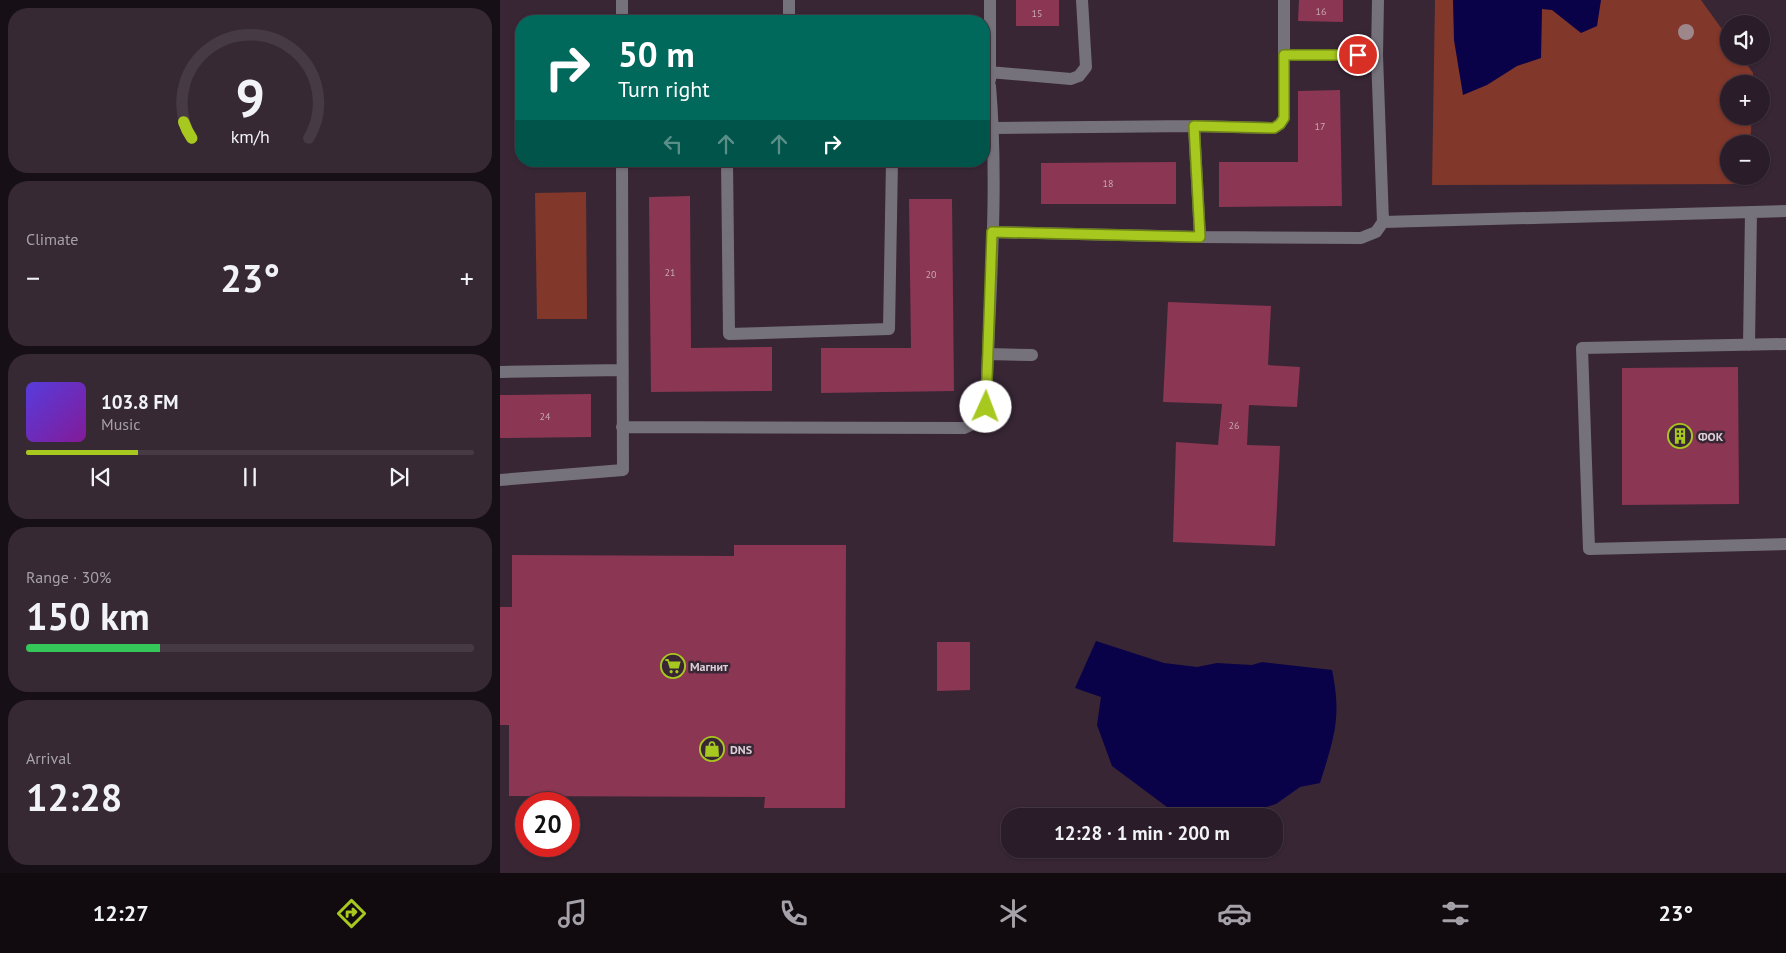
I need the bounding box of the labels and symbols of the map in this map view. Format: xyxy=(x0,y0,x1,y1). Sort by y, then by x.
house number: 16 xyxy=(1316,5,1326,18)
house number: 15 xyxy=(1032,7,1042,20)
pin xyxy=(1337,34,1379,76)
house number: 17 xyxy=(1315,120,1325,133)
house number: 18 xyxy=(1103,177,1113,190)
house number: 21 xyxy=(665,266,675,279)
house number: 20 xyxy=(926,268,937,281)
position arrow xyxy=(959,380,1011,432)
house number: 24 xyxy=(540,410,551,423)
house number: 26 xyxy=(1229,419,1239,432)
building icon: ФОК xyxy=(1667,423,1693,449)
place label: ФОК xyxy=(1698,429,1724,444)
supermarket icon: Магнит xyxy=(660,653,686,679)
place label: Магнит xyxy=(690,659,728,674)
shop icon: DNS xyxy=(699,736,725,762)
place label: DNS xyxy=(730,742,752,757)
speed limit sign: 20 xyxy=(515,792,580,857)

